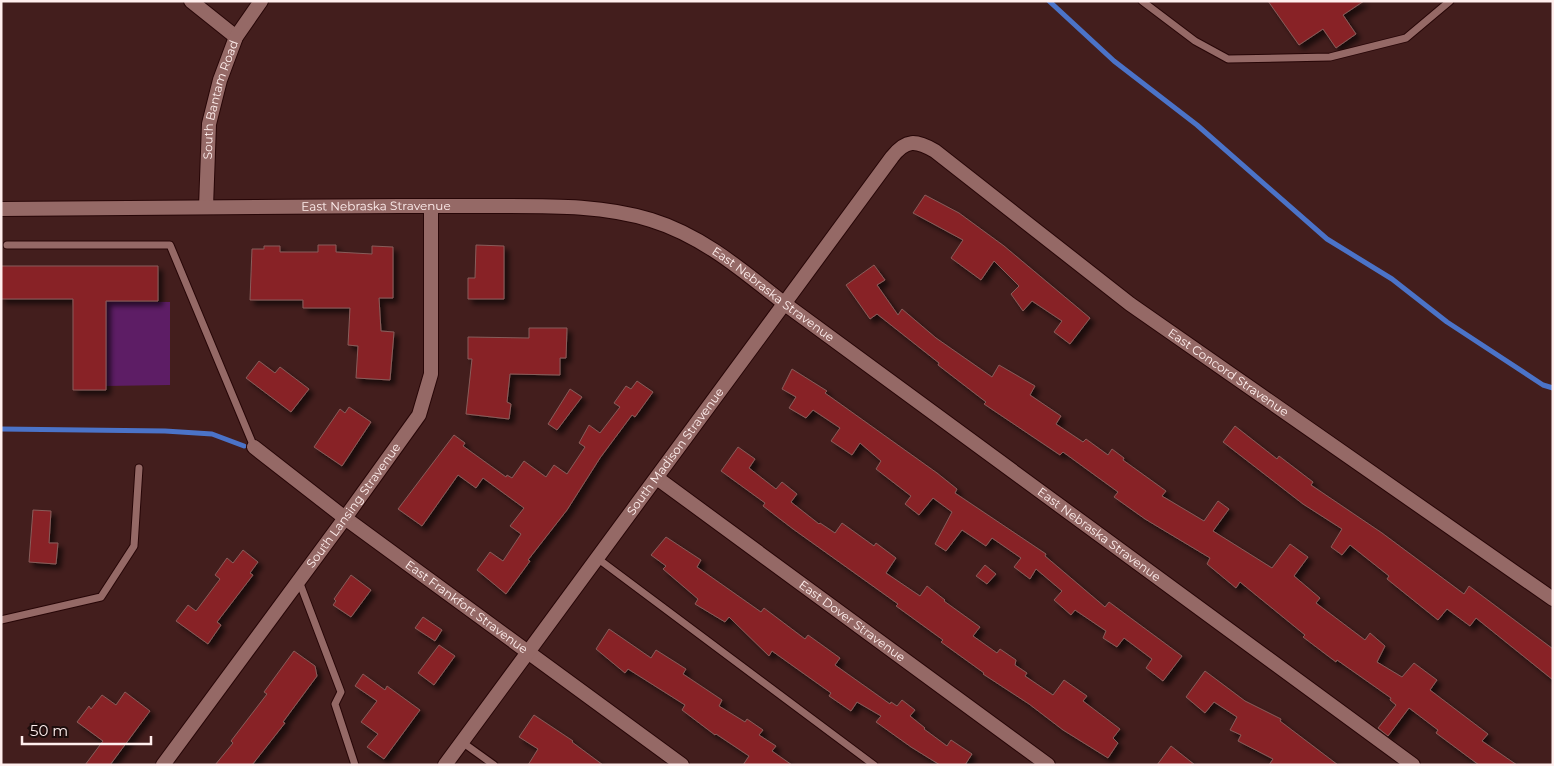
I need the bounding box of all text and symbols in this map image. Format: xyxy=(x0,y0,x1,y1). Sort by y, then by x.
street label: South Bantam Road xyxy=(200,38,241,160)
street label: East Nebraska Stravenue xyxy=(301,198,451,214)
street label: East Nebraska Stravenue xyxy=(709,243,837,345)
street label: East Concord Stravenue xyxy=(1165,325,1292,419)
street label: South Madison Stravenue xyxy=(623,385,727,518)
street label: South Lansing Stravenue xyxy=(303,440,403,571)
street label: East Nebraska Stravenue xyxy=(1035,484,1164,584)
street label: East Frankfort Stravenue xyxy=(403,557,531,656)
street label: East Dover Stravenue xyxy=(796,577,909,665)
scale bar xyxy=(22,714,151,746)
text: 50 m xyxy=(30,721,68,740)

